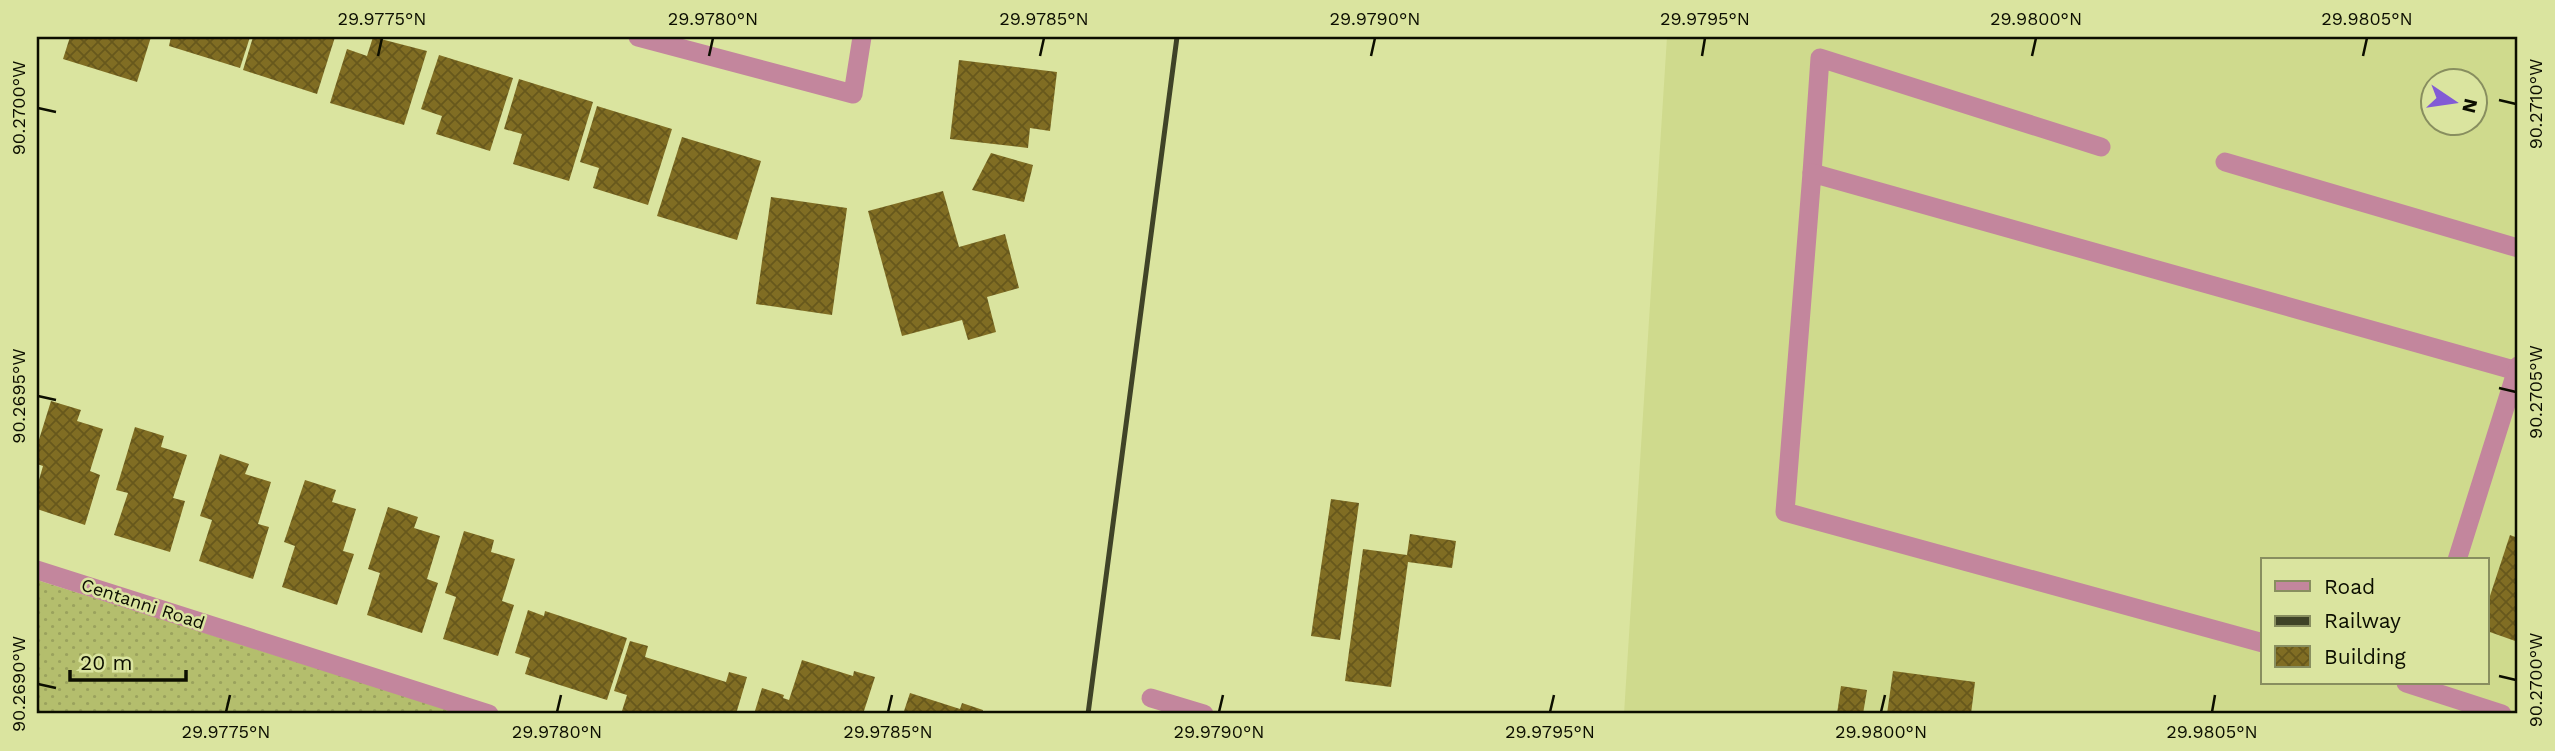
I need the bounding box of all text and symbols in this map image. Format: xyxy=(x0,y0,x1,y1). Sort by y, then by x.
text: 29.9775°N xyxy=(337,8,427,29)
text: 29.9780°N xyxy=(668,8,758,29)
text: 29.9785°N xyxy=(999,8,1089,29)
text: 29.9790°N xyxy=(1330,8,1420,29)
text: 29.9795°N xyxy=(1660,8,1750,29)
text: 29.9800°N xyxy=(1990,8,2082,29)
text: 29.9805°N xyxy=(2321,8,2413,29)
text: 90.2710°W xyxy=(2525,59,2546,149)
text: 90.2700°W xyxy=(8,61,29,155)
north arrow xyxy=(2418,66,2488,136)
text: N xyxy=(2457,96,2483,115)
text: 90.2705°W xyxy=(2525,345,2546,439)
text: 90.2695°W xyxy=(8,348,29,444)
legend xyxy=(2261,558,2488,684)
street label: Centanni Road xyxy=(79,574,208,633)
text: Road xyxy=(2324,574,2375,599)
text: Railway xyxy=(2324,608,2401,633)
text: 90.2700°W xyxy=(2525,633,2546,727)
text: 90.2690°W xyxy=(8,636,29,732)
scale bar xyxy=(70,639,186,683)
text: Building xyxy=(2324,644,2406,669)
text: 20 m xyxy=(80,650,132,675)
text: 29.9775°N xyxy=(181,721,271,742)
text: 29.9780°N xyxy=(512,721,602,742)
text: 29.9785°N xyxy=(843,721,933,742)
text: 29.9790°N xyxy=(1174,721,1264,742)
text: 29.9795°N xyxy=(1505,721,1595,742)
text: 29.9800°N xyxy=(1835,721,1927,742)
text: 29.9805°N xyxy=(2166,721,2258,742)

